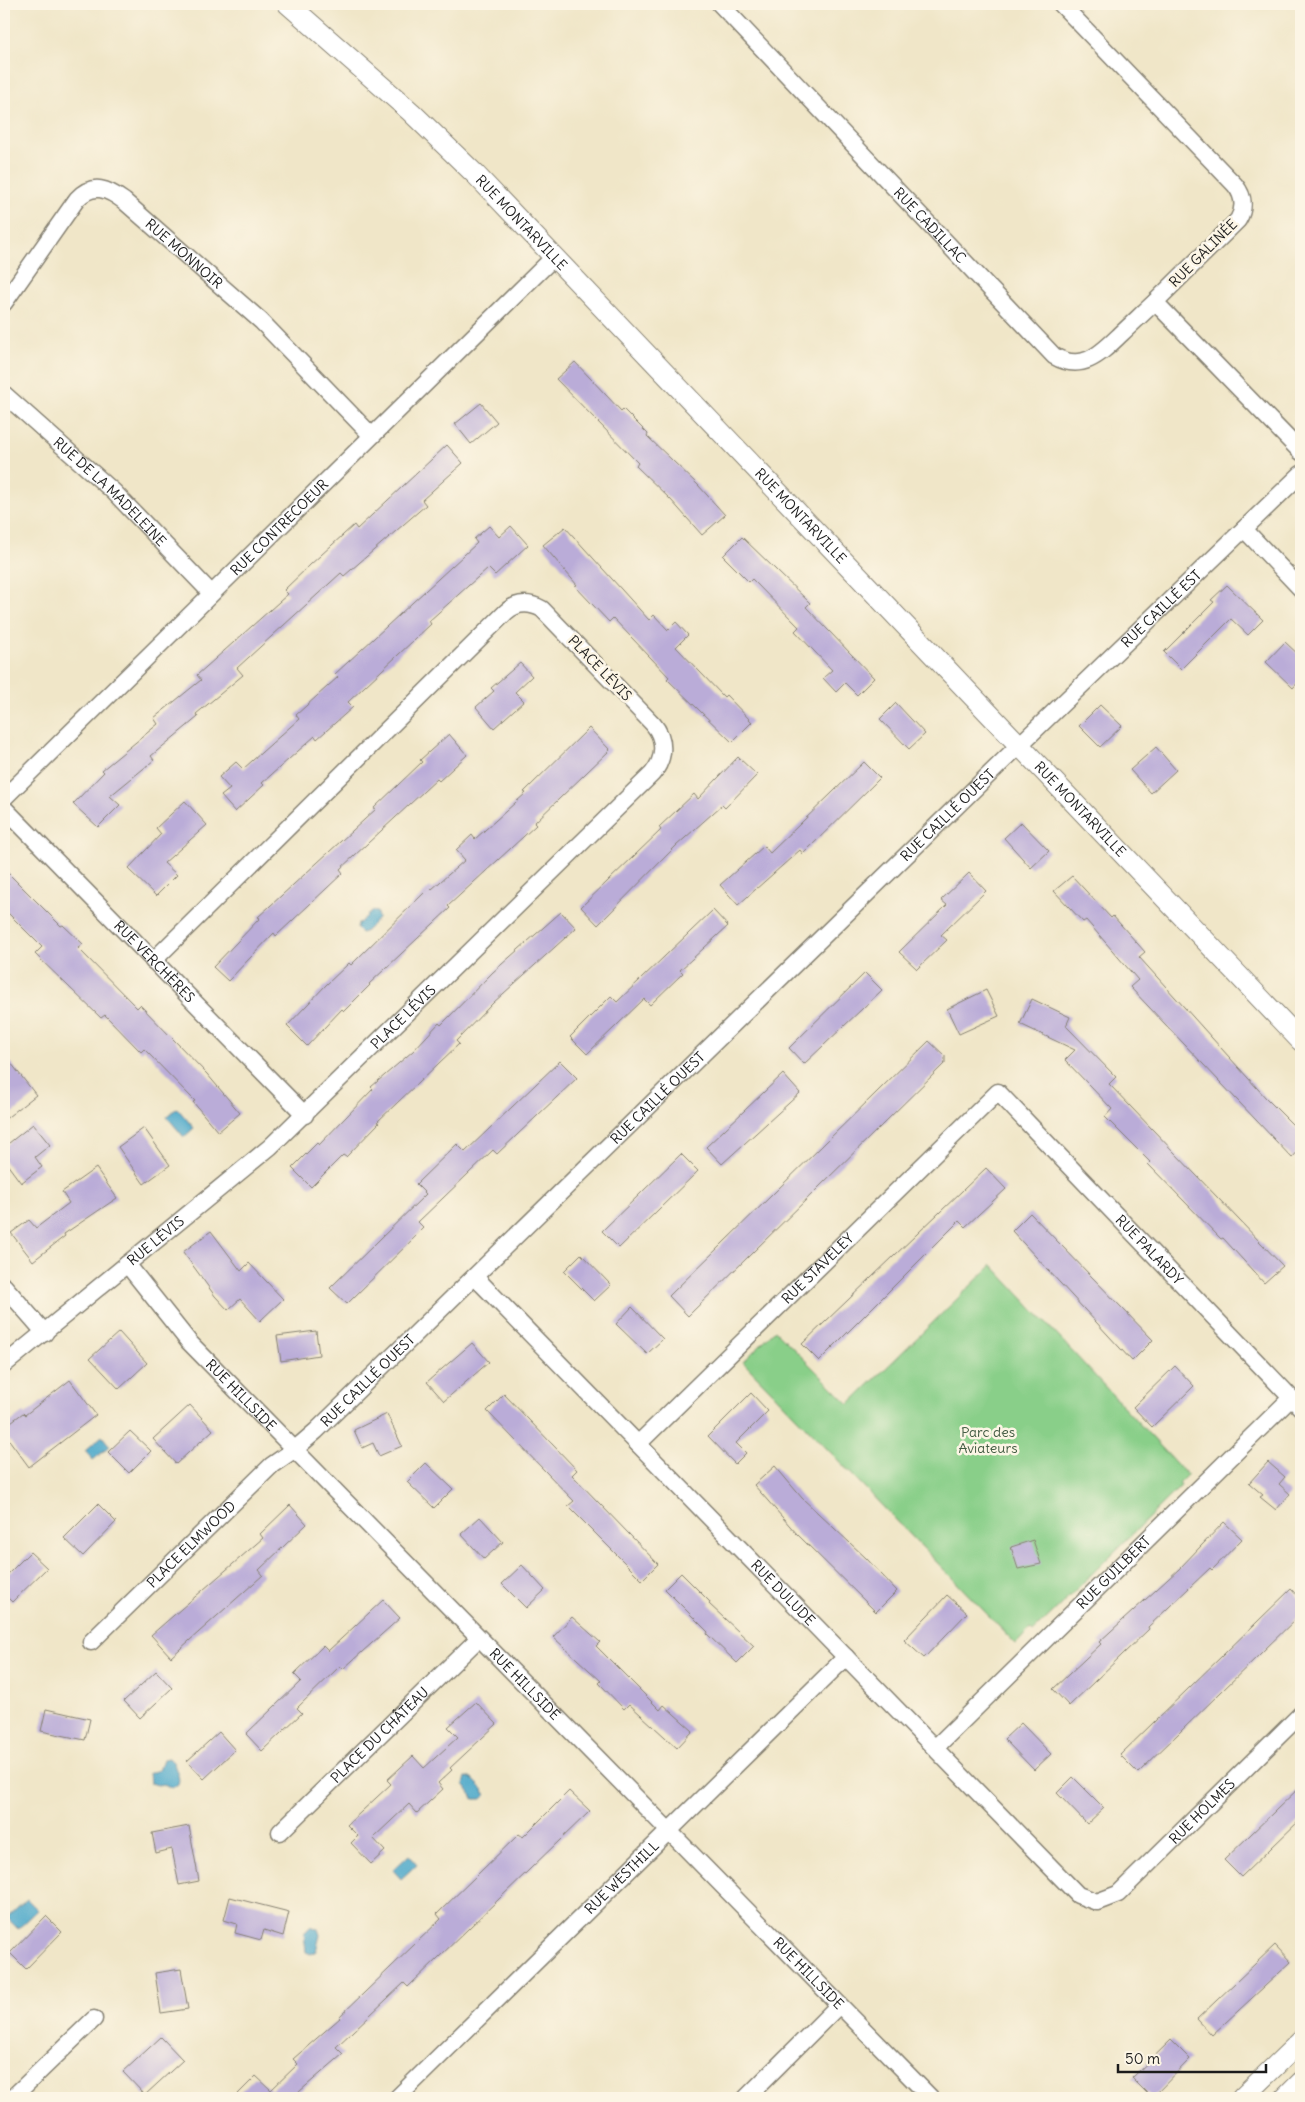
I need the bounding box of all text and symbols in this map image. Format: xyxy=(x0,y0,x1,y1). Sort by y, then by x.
street label: RUE MONTARVILLE xyxy=(472,171,571,274)
street label: RUE CADILLAC xyxy=(890,184,970,267)
street label: RUE MONNOIR xyxy=(142,215,227,292)
street label: RUE GALINÉE xyxy=(1165,215,1241,291)
street label: RUE DE LA MADELEINE xyxy=(50,433,170,550)
street label: RUE MONTARVILLE xyxy=(751,464,850,567)
street label: RUE CONTRECOEUR xyxy=(226,475,332,579)
street label: RUE CAILLÉ EST xyxy=(1117,566,1205,651)
street label: PLACE LÉVIS xyxy=(564,631,636,705)
street label: RUE MONTARVILLE xyxy=(1030,758,1130,861)
street label: RUE CAILLÉ OUEST xyxy=(897,765,998,865)
street label: RUE VERCHÈRES xyxy=(110,917,199,1007)
street label: PLACE LÉVIS xyxy=(367,981,440,1053)
street label: RUE CAILLÉ OUEST xyxy=(607,1048,709,1148)
street label: RUE PALARDY xyxy=(1112,1211,1187,1289)
street label: RUE LÉVIS xyxy=(123,1212,188,1269)
street label: RUE STAVELEY xyxy=(778,1229,857,1308)
street label: RUE CAILLÉ OUEST xyxy=(317,1331,419,1431)
street label: RUE HILLSIDE xyxy=(202,1355,280,1435)
park label: Parc des Aviateurs xyxy=(958,1423,1018,1457)
street label: PLACE ELMWOOD xyxy=(143,1497,239,1592)
street label: RUE GUILBERT xyxy=(1073,1532,1154,1613)
street label: RUE DULUDE xyxy=(747,1556,819,1629)
street label: RUE HILLSIDE xyxy=(486,1644,564,1724)
street label: PLACE DU CHÂTEAU xyxy=(327,1683,432,1787)
street label: RUE HOLMES xyxy=(1165,1775,1239,1848)
street label: RUE WESTHILL xyxy=(581,1836,663,1918)
street label: RUE HILLSIDE xyxy=(769,1933,848,2013)
scale bar xyxy=(1118,2042,1265,2074)
text: 50 m xyxy=(1125,2049,1160,2068)

